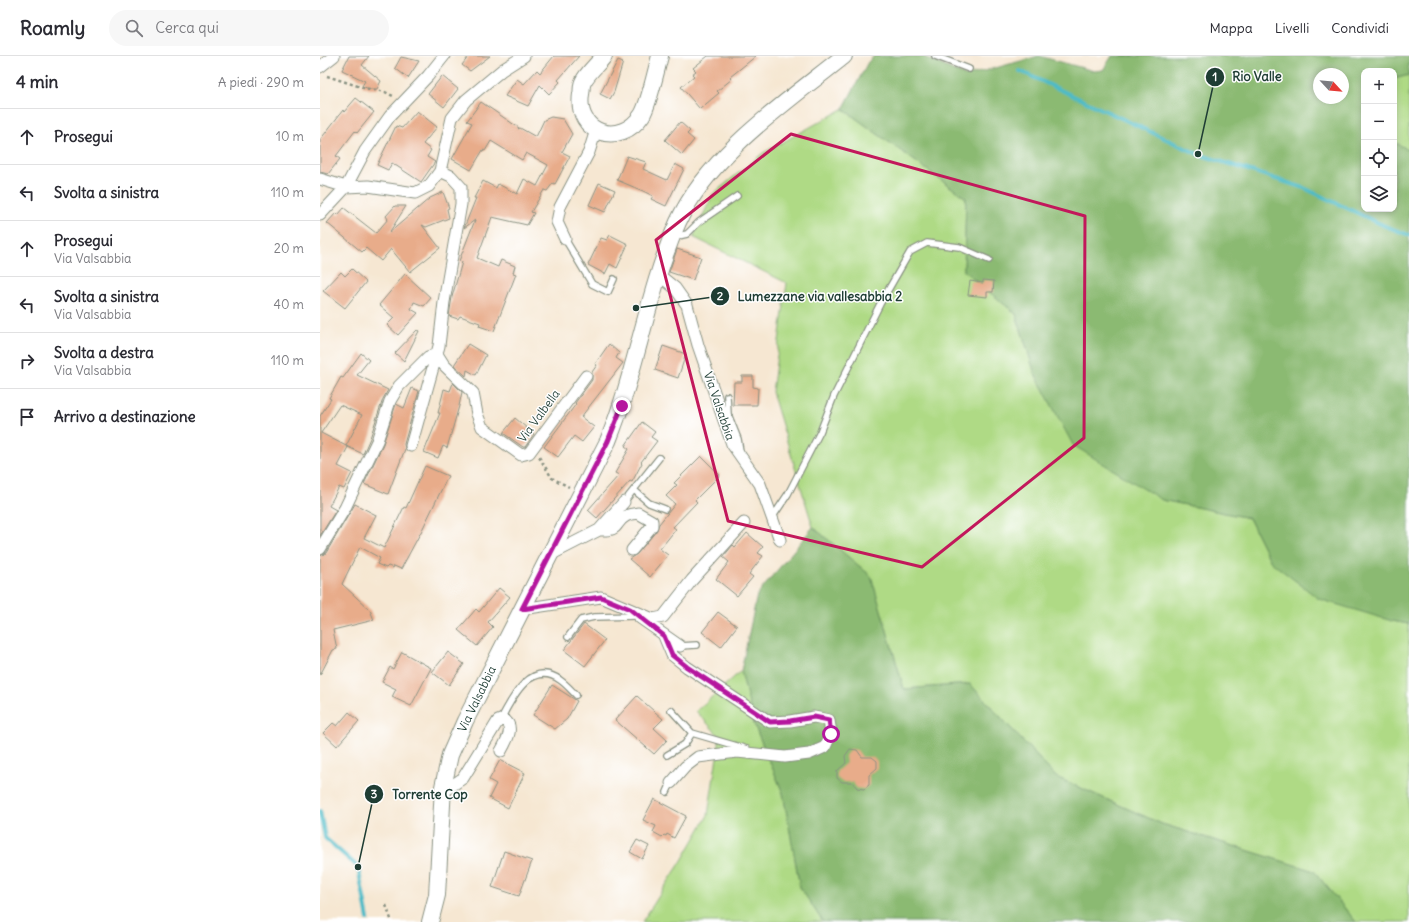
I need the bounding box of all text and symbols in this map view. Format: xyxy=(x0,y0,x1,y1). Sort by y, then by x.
search box xyxy=(109,10,389,46)
text: Roamly xyxy=(20,16,85,40)
icon: search xyxy=(123,17,145,39)
text: Cerca qui xyxy=(155,18,219,37)
text: Mappa xyxy=(1210,19,1253,37)
text: Livelli xyxy=(1275,19,1309,37)
text: Condividi xyxy=(1331,19,1389,37)
callout: Rio Valle xyxy=(1205,64,1290,89)
text: Rio Valle xyxy=(1232,68,1282,85)
north arrow xyxy=(1313,68,1349,104)
map controls xyxy=(1361,68,1397,212)
button: + xyxy=(1361,68,1397,104)
text: 1 xyxy=(1213,69,1217,84)
text: 4 min xyxy=(16,71,58,93)
text: A piedi · 290 m xyxy=(218,74,304,91)
button: − xyxy=(1361,104,1397,140)
icon: ahead xyxy=(16,126,38,148)
text: Prosegui xyxy=(54,127,113,146)
text: 10 m xyxy=(276,128,304,145)
button: locate xyxy=(1361,140,1397,176)
button: layers xyxy=(1361,176,1397,212)
icon: left xyxy=(16,182,38,204)
text: Svolta a sinistra xyxy=(54,183,159,202)
text: 110 m xyxy=(271,184,304,201)
text: Prosegui xyxy=(54,231,113,250)
icon: ahead xyxy=(16,238,38,260)
text: 20 m xyxy=(274,240,304,257)
text: Via Valsabbia xyxy=(54,250,132,267)
callout: Lumezzane via vallesabbia 2 xyxy=(710,283,911,308)
text: Svolta a sinistra xyxy=(54,287,159,306)
text: 2 xyxy=(717,288,724,303)
text: Lumezzane via vallesabbia 2 xyxy=(738,288,902,305)
icon: left xyxy=(16,294,38,316)
text: 40 m xyxy=(273,296,304,313)
text: Via Valsabbia xyxy=(54,306,132,323)
text: Svolta a destra xyxy=(54,343,154,362)
icon: right xyxy=(16,350,38,372)
text: 110 m xyxy=(271,352,304,369)
text: Via Valsabbia xyxy=(54,362,132,379)
street label: Via Valsabbia xyxy=(701,370,738,442)
street label: Via Valbella xyxy=(514,386,563,445)
route end xyxy=(613,397,631,415)
icon: arrive xyxy=(16,406,38,428)
text: Arrivo a destinazione xyxy=(54,407,196,426)
street label: Via Valsabbia xyxy=(454,663,499,734)
route start xyxy=(822,725,840,743)
callout: Torrente Cop xyxy=(364,782,476,807)
text: 3 xyxy=(371,786,378,801)
text: Torrente Cop xyxy=(392,786,468,803)

